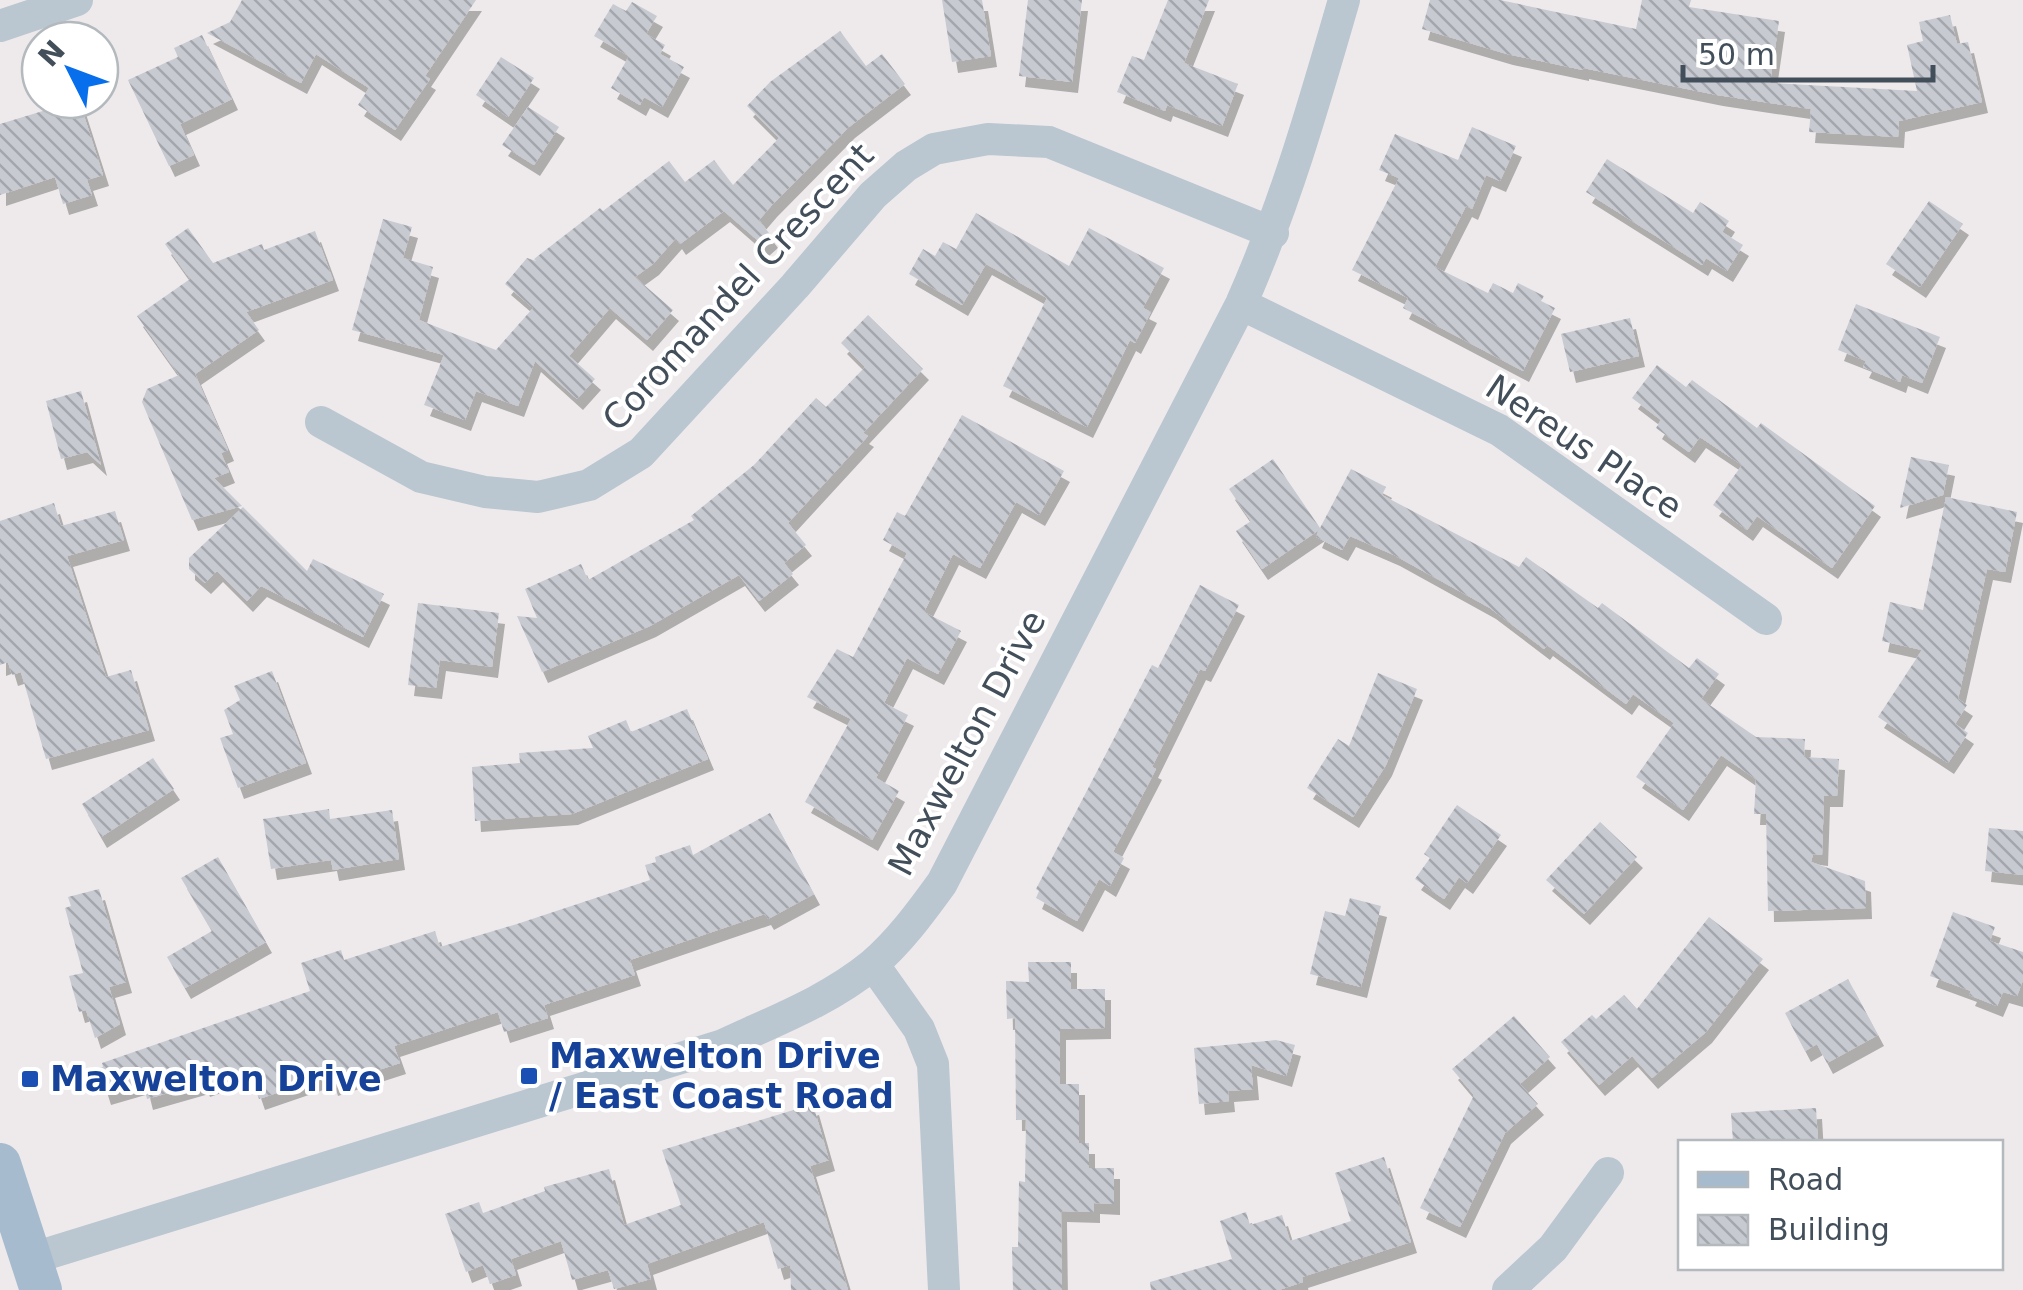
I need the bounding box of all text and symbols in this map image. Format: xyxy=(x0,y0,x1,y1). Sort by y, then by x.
north arrow xyxy=(20,20,120,120)
scale bar xyxy=(1683,20,1933,82)
text: N xyxy=(32,34,72,73)
text: 50 m xyxy=(1698,37,1775,72)
street label: Coromandel Crescent xyxy=(595,135,881,439)
street label: Nereus Place xyxy=(1479,367,1689,527)
street label: Maxwelton Drive xyxy=(880,604,1054,882)
place label: Maxwelton Drive / East Coast Road xyxy=(549,1036,894,1116)
place label: Maxwelton Drive xyxy=(50,1059,382,1099)
marker: Maxwelton Drive / East Coast Road xyxy=(518,1065,540,1087)
marker: Maxwelton Drive xyxy=(19,1068,41,1090)
legend xyxy=(1678,1140,2003,1270)
text: Road xyxy=(1768,1162,1843,1197)
text: Building xyxy=(1768,1212,1890,1247)

